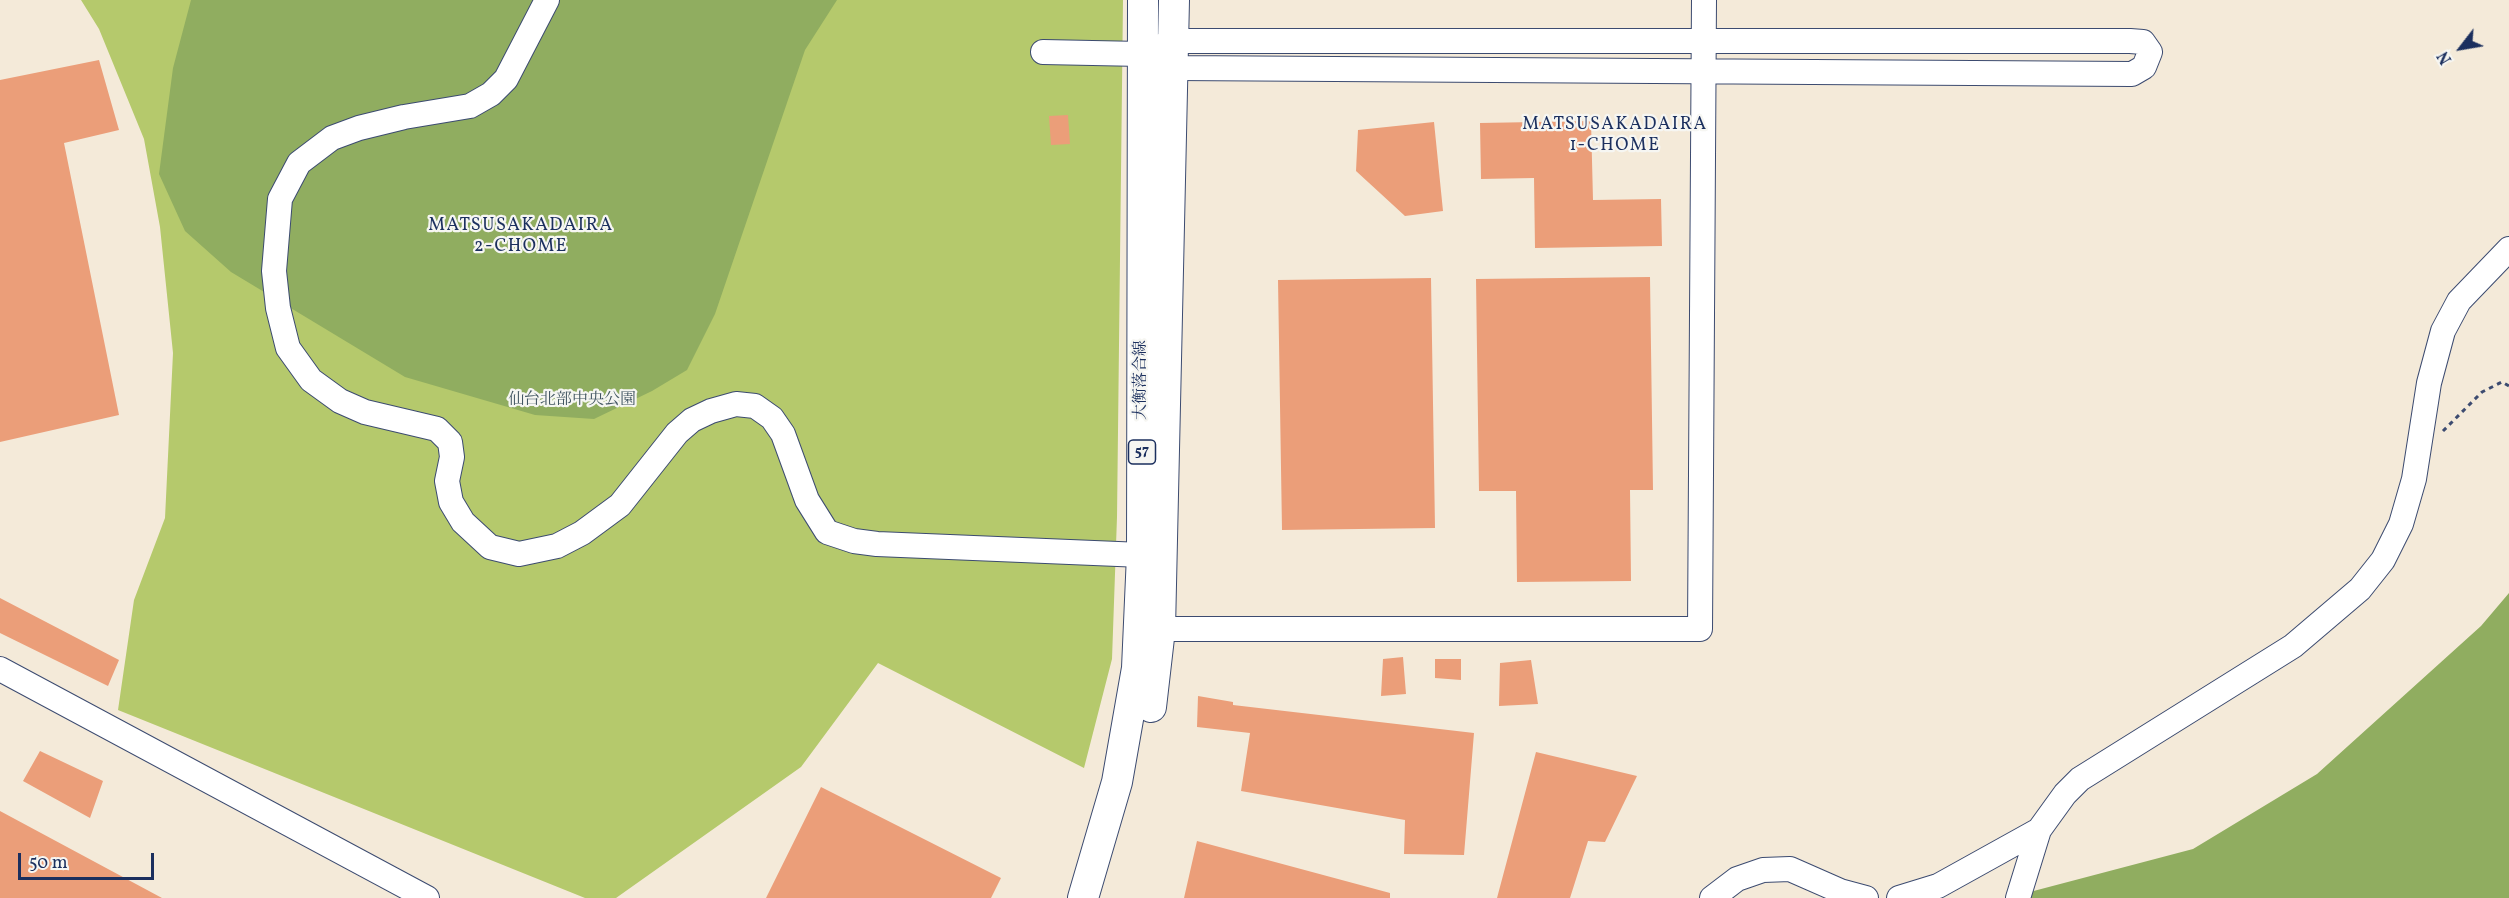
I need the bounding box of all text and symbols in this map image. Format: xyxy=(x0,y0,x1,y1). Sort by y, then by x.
north arrow xyxy=(2431,18,2491,78)
text: N xyxy=(2433,47,2458,68)
district label: MATSUSAKADAIRA 1-CHOME xyxy=(1522,115,1708,158)
district label: MATSUSAKADAIRA 2-CHOME xyxy=(428,216,614,258)
street label: 大衡落合線 xyxy=(1132,340,1152,420)
park label: 仙台北部中央公園 xyxy=(508,391,636,411)
road number: 57 xyxy=(1128,440,1156,464)
scale bar xyxy=(21,841,158,879)
text: 50 m xyxy=(29,851,68,876)

